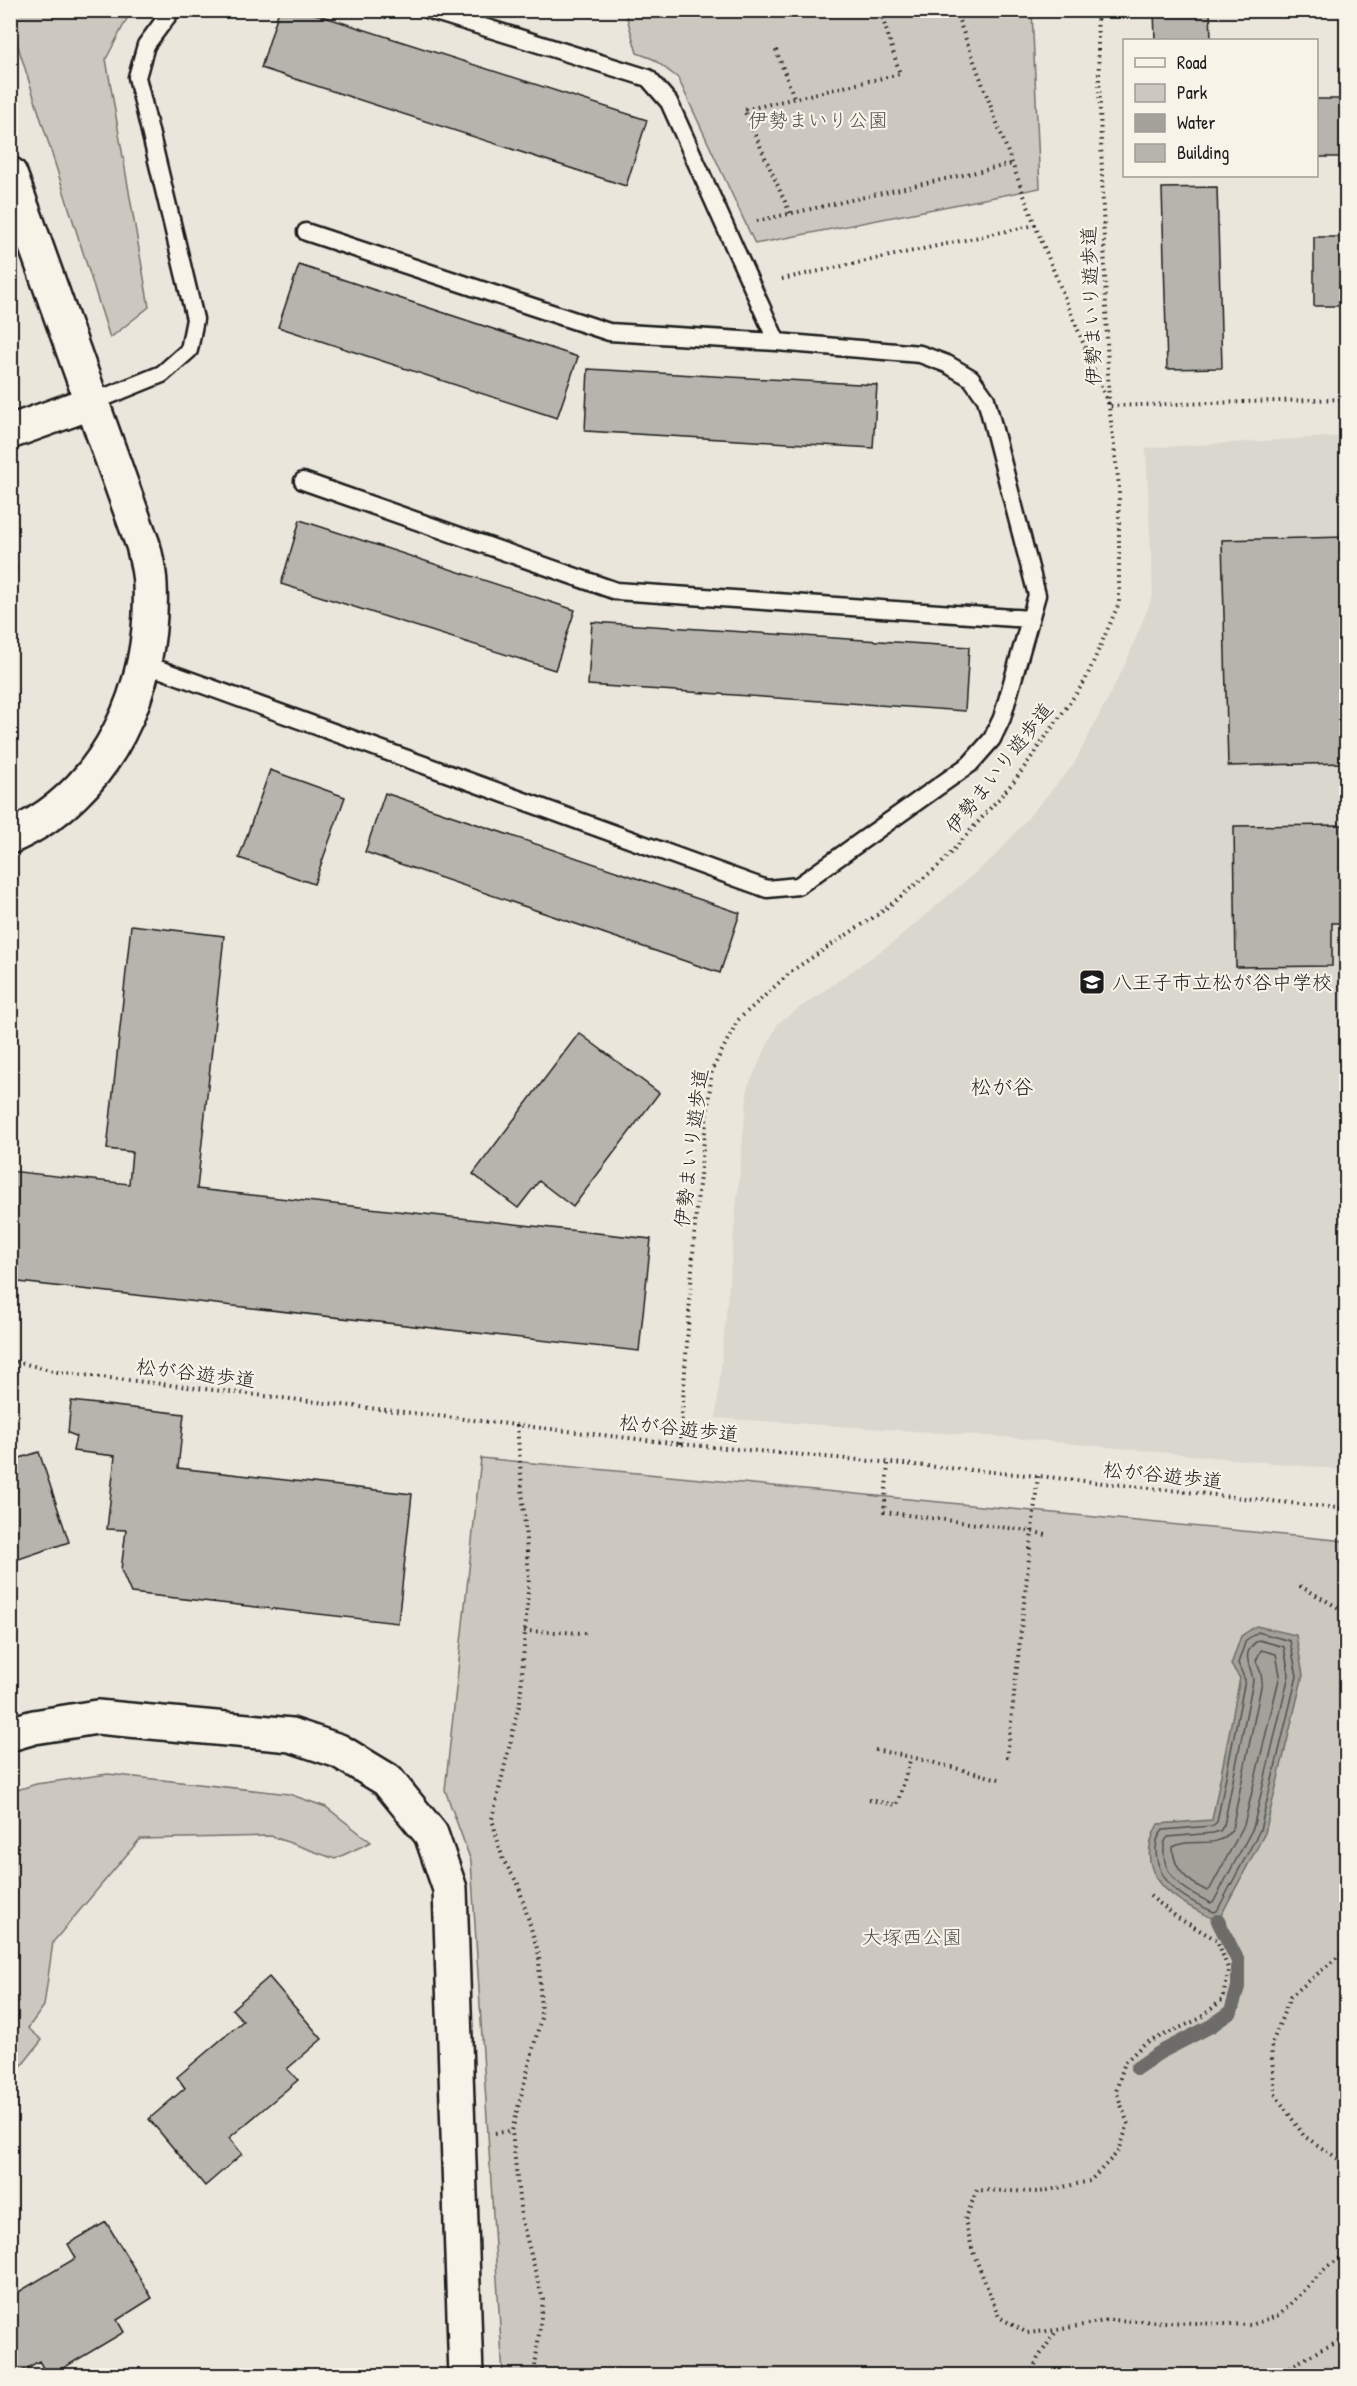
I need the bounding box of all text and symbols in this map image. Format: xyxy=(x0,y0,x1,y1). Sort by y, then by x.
legend xyxy=(1123,39,1318,177)
text: Road xyxy=(1177,50,1207,75)
text: Park xyxy=(1177,80,1208,105)
park label: 伊勢まいり公園 xyxy=(748,106,888,133)
text: Water xyxy=(1177,110,1215,135)
text: Building xyxy=(1177,140,1229,165)
street label: 伊勢まいり遊歩道 xyxy=(1074,226,1107,386)
street label: 伊勢まいり遊歩道 xyxy=(939,696,1058,839)
school or university icon: 八王子市立松が谷中学校 xyxy=(1077,967,1107,997)
place label: 八王子市立松が谷中学校 xyxy=(1112,968,1332,995)
street label: 伊勢まいり遊歩道 xyxy=(667,1067,714,1229)
district label: 松が谷 xyxy=(971,1072,1034,1101)
street label: 松が谷遊歩道 xyxy=(135,1352,257,1393)
street label: 松が谷遊歩道 xyxy=(618,1408,740,1447)
street label: 松が谷遊歩道 xyxy=(1102,1455,1224,1494)
park label: 大塚西公園 xyxy=(862,1923,962,1950)

